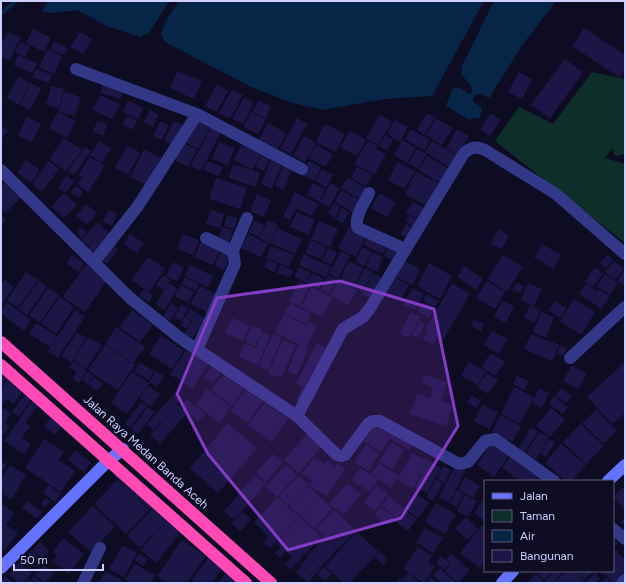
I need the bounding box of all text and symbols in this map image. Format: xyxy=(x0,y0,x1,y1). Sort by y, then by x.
street label: Jalan Raya Medan Banda Aceh xyxy=(81,392,212,512)
legend xyxy=(484,480,614,572)
text: Jalan xyxy=(520,489,548,503)
text: Taman xyxy=(520,509,555,523)
text: Air xyxy=(520,529,535,543)
scale bar xyxy=(14,546,103,572)
text: Bangunan xyxy=(520,549,574,563)
text: 50 m xyxy=(20,553,48,567)

